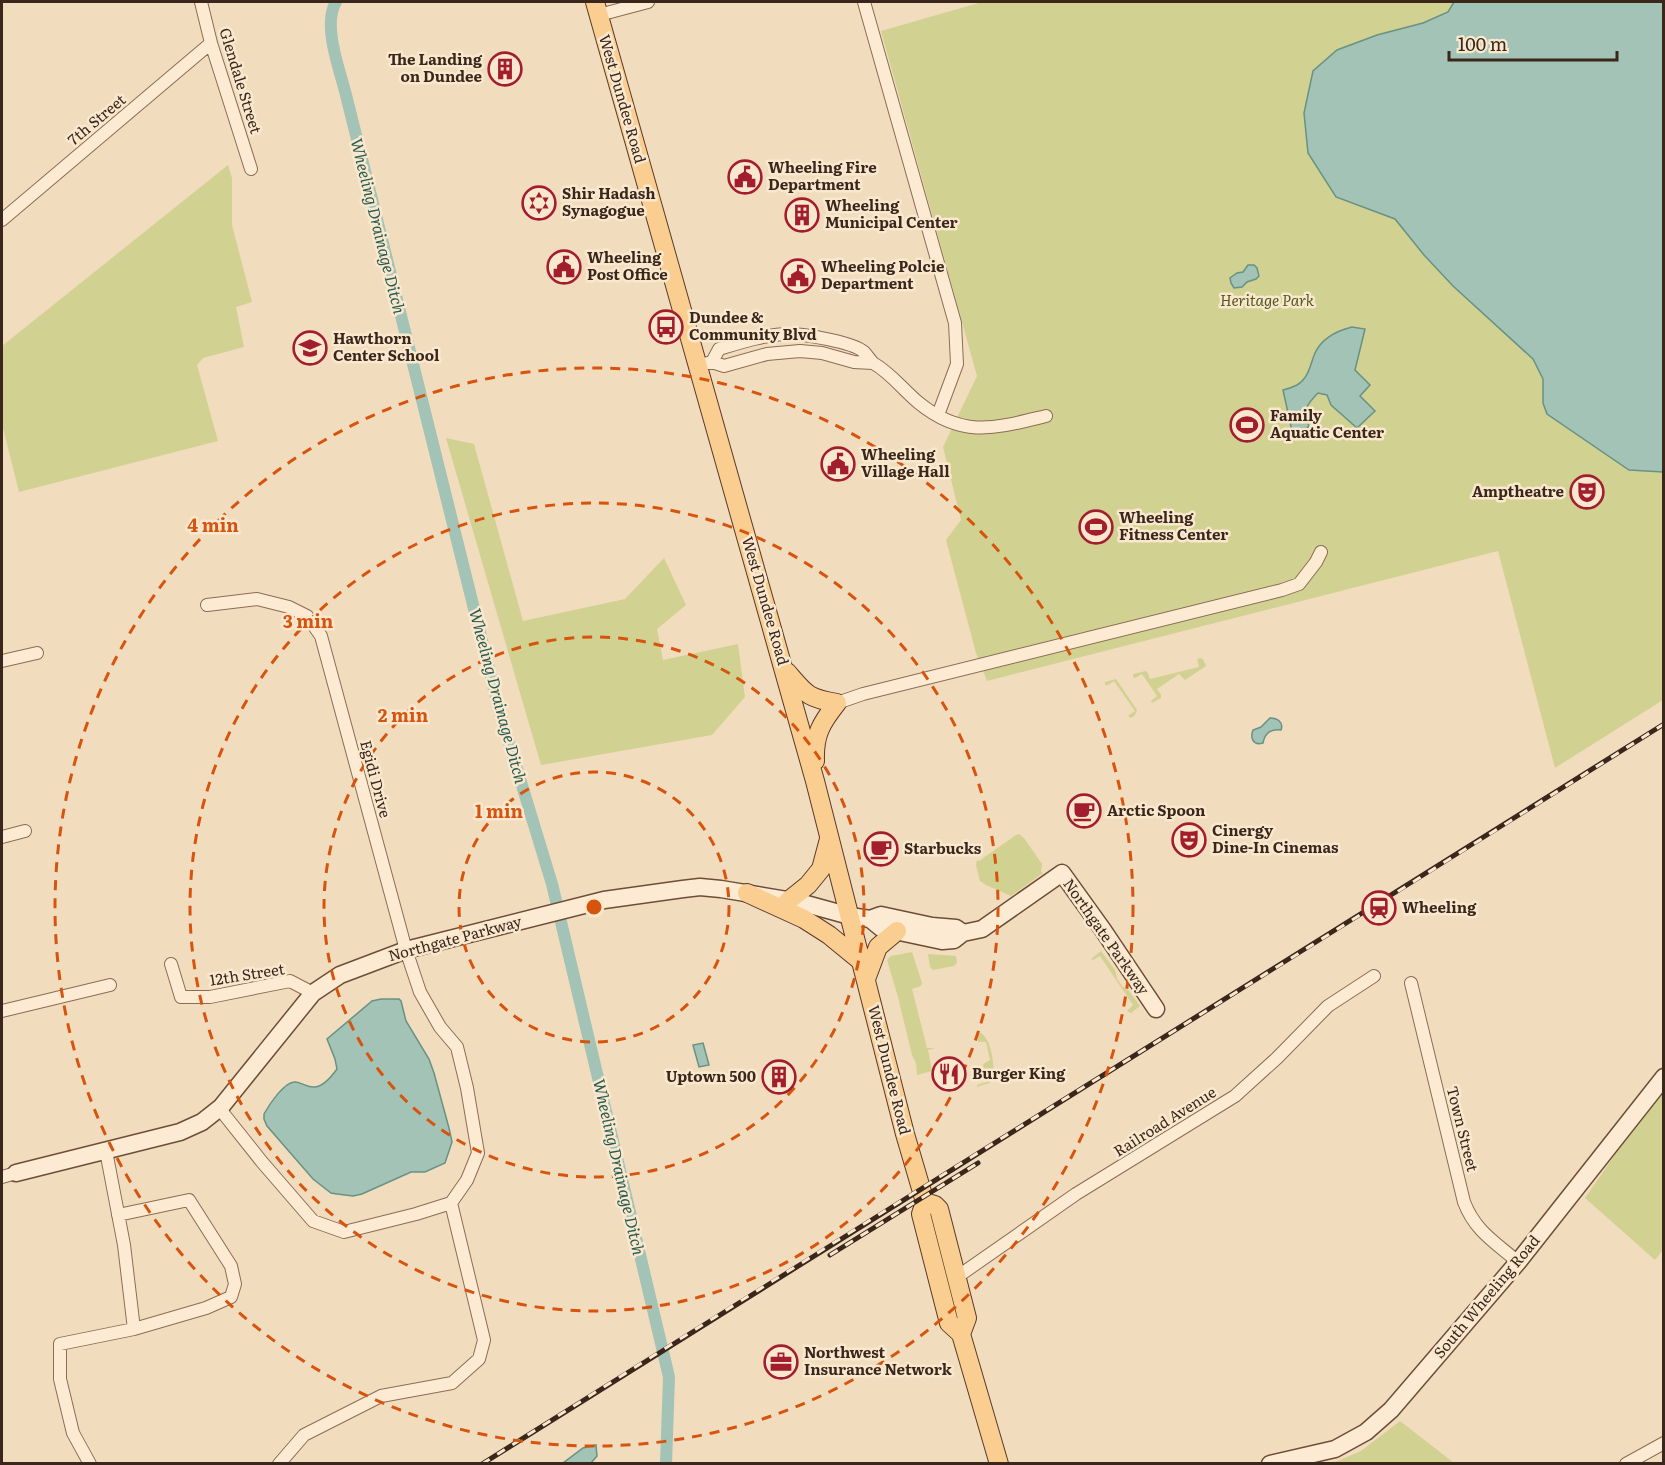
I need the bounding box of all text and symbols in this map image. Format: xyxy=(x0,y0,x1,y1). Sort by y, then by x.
scale bar xyxy=(1449,24,1617,62)
street label: Glendale Street xyxy=(214,25,268,136)
text: 100 m xyxy=(1458,30,1507,57)
street label: West Dundee Road xyxy=(594,31,653,166)
place label: The Landing on Dundee xyxy=(388,47,483,87)
building icon: The Landing on Dundee xyxy=(487,51,523,87)
street label: 7th Street xyxy=(62,88,130,150)
water label: Wheeling Drainage Ditch xyxy=(346,135,413,317)
place label: Wheeling Fire Department xyxy=(768,155,877,195)
public building icon: Wheeling Fire Department xyxy=(727,159,763,195)
place label: Shir Hadash Synagogue xyxy=(562,181,656,221)
synagogue icon: Shir Hadash Synagogue xyxy=(521,185,557,221)
place label: Wheeling Municipal Center xyxy=(825,193,958,233)
building icon: Wheeling Municipal Center xyxy=(784,197,820,233)
place label: Wheeling Post Office xyxy=(587,245,668,285)
public building icon: Wheeling Post Office xyxy=(546,249,582,285)
place label: Wheeling Polcie Department xyxy=(821,254,945,294)
public building icon: Wheeling Polcie Department xyxy=(780,258,816,294)
park label: Heritage Park xyxy=(1220,288,1315,311)
place label: Dundee & Community Blvd xyxy=(689,305,817,345)
bus stop icon: Dundee & Community Blvd xyxy=(648,309,684,345)
place label: Hawthorn Center School xyxy=(333,326,440,366)
school or university icon: Hawthorn Center School xyxy=(292,330,328,366)
place label: Family Aquatic Center xyxy=(1270,403,1384,443)
sports icon: Family Aquatic Center xyxy=(1229,407,1265,443)
place label: Wheeling Village Hall xyxy=(861,442,950,482)
public building icon: Wheeling Village Hall xyxy=(820,446,856,482)
theatre icon: Amptheatre xyxy=(1569,474,1605,510)
place label: Amptheatre xyxy=(1472,479,1565,502)
place label: Wheeling Fitness Center xyxy=(1119,505,1228,545)
sports icon: Wheeling Fitness Center xyxy=(1078,509,1114,545)
text: 4 min xyxy=(187,511,239,538)
street label: West Dundee Road xyxy=(737,533,796,668)
water label: Wheeling Drainage Ditch xyxy=(464,606,534,786)
text: 3 min xyxy=(283,607,334,634)
text: 2 min xyxy=(378,701,429,728)
street label: Egidi Drive xyxy=(355,737,398,820)
cafe icon: Arctic Spoon xyxy=(1066,793,1102,829)
text: 1 min xyxy=(475,797,524,824)
place label: Arctic Spoon xyxy=(1107,798,1206,821)
place label: Cinergy Dine-In Cinemas xyxy=(1212,818,1339,858)
theatre icon: Cinergy Dine-In Cinemas xyxy=(1171,822,1207,858)
cafe icon: Starbucks xyxy=(863,831,899,867)
place label: Starbucks xyxy=(904,836,982,859)
street label: Northgate Parkway xyxy=(1058,873,1156,999)
station icon: Wheeling xyxy=(1361,890,1397,926)
place label: Wheeling xyxy=(1402,895,1477,918)
centre of rings xyxy=(584,897,604,917)
street label: Northgate Parkway xyxy=(385,909,524,966)
street label: 12th Street xyxy=(208,956,286,991)
street label: West Dundee Road xyxy=(863,1002,918,1137)
restaurant icon: Burger King xyxy=(931,1056,967,1092)
building icon: Uptown 500 xyxy=(761,1059,797,1095)
place label: Burger King xyxy=(972,1061,1066,1084)
place label: Uptown 500 xyxy=(666,1064,756,1087)
water label: Wheeling Drainage Ditch xyxy=(588,1076,652,1258)
street label: Railroad Avenue xyxy=(1108,1080,1220,1162)
street label: Town Street xyxy=(1442,1083,1485,1174)
street label: South Wheeling Road xyxy=(1427,1229,1544,1363)
place label: Northwest Insurance Network xyxy=(804,1340,953,1380)
office icon: Northwest Insurance Network xyxy=(763,1344,799,1380)

